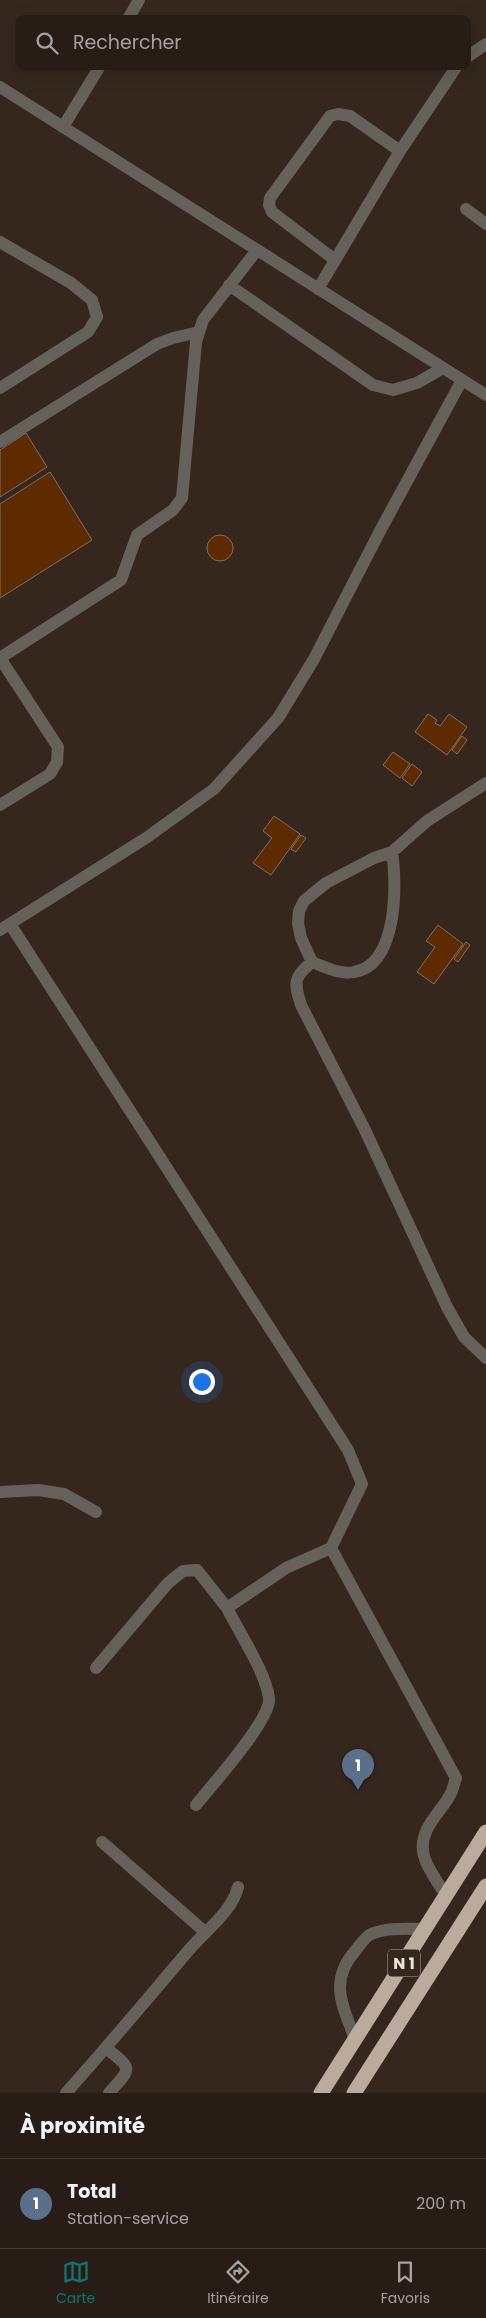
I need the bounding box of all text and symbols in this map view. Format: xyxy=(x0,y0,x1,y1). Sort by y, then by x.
search box xyxy=(15,15,471,70)
icon: search xyxy=(33,29,61,57)
text: Rechercher xyxy=(73,29,181,56)
your location xyxy=(189,1369,215,1395)
pin: 1 xyxy=(342,1749,374,1790)
road number: N 1 xyxy=(388,1950,420,1976)
text: À proximité xyxy=(20,2111,145,2140)
text: Total xyxy=(67,2178,117,2205)
text: 1 xyxy=(33,2192,39,2215)
text: 200 m xyxy=(416,2192,466,2215)
text: Station-service xyxy=(67,2207,189,2230)
tab: Carte xyxy=(56,2258,95,2309)
tab: Itinéraire xyxy=(207,2258,269,2309)
tab: Favoris xyxy=(381,2258,430,2309)

